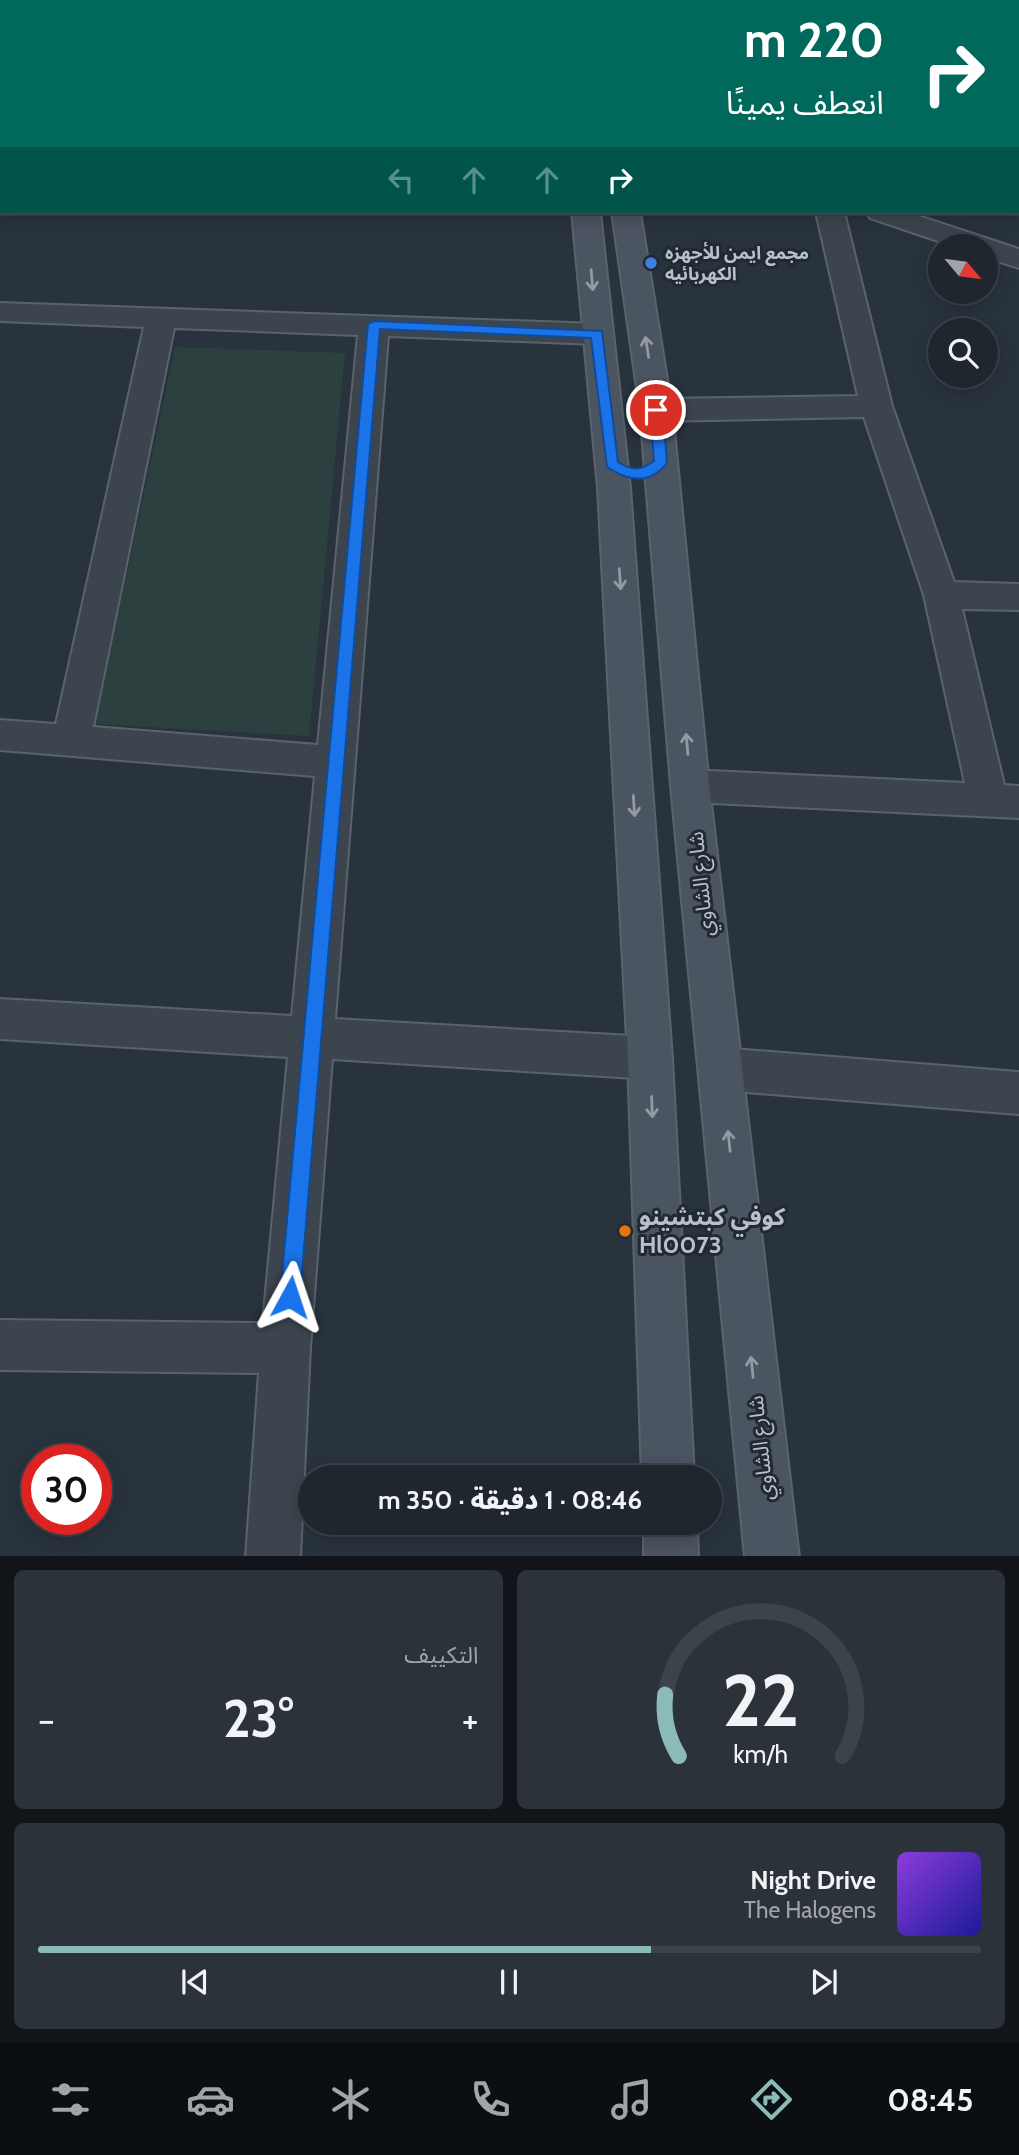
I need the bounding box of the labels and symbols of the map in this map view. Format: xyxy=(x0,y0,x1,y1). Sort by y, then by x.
north arrow xyxy=(928,234,998,304)
place label: مجمع ايمن للأجهزه الكهربائيه xyxy=(665,241,809,285)
marker: مجمع ايمن للأجهزه الكهربائيه xyxy=(643,255,659,271)
one-way arrow xyxy=(586,268,599,290)
one-way arrow xyxy=(640,336,653,359)
pin xyxy=(626,380,686,440)
one-way arrow xyxy=(614,568,627,590)
one-way arrow xyxy=(680,733,693,756)
one-way arrow xyxy=(628,795,641,818)
street label: شارع الشاوي xyxy=(683,830,722,938)
one-way arrow xyxy=(646,1095,659,1118)
one-way arrow xyxy=(722,1130,735,1152)
place label: كوفي كبتشينو Hl0073 xyxy=(639,1202,786,1259)
marker: كوفي كبتشينو Hl0073 xyxy=(617,1223,633,1239)
position arrow xyxy=(253,1260,327,1334)
one-way arrow xyxy=(746,1356,759,1379)
street label: شارع الشاوي xyxy=(743,1394,782,1502)
speed limit sign: 30 xyxy=(21,1444,112,1535)

